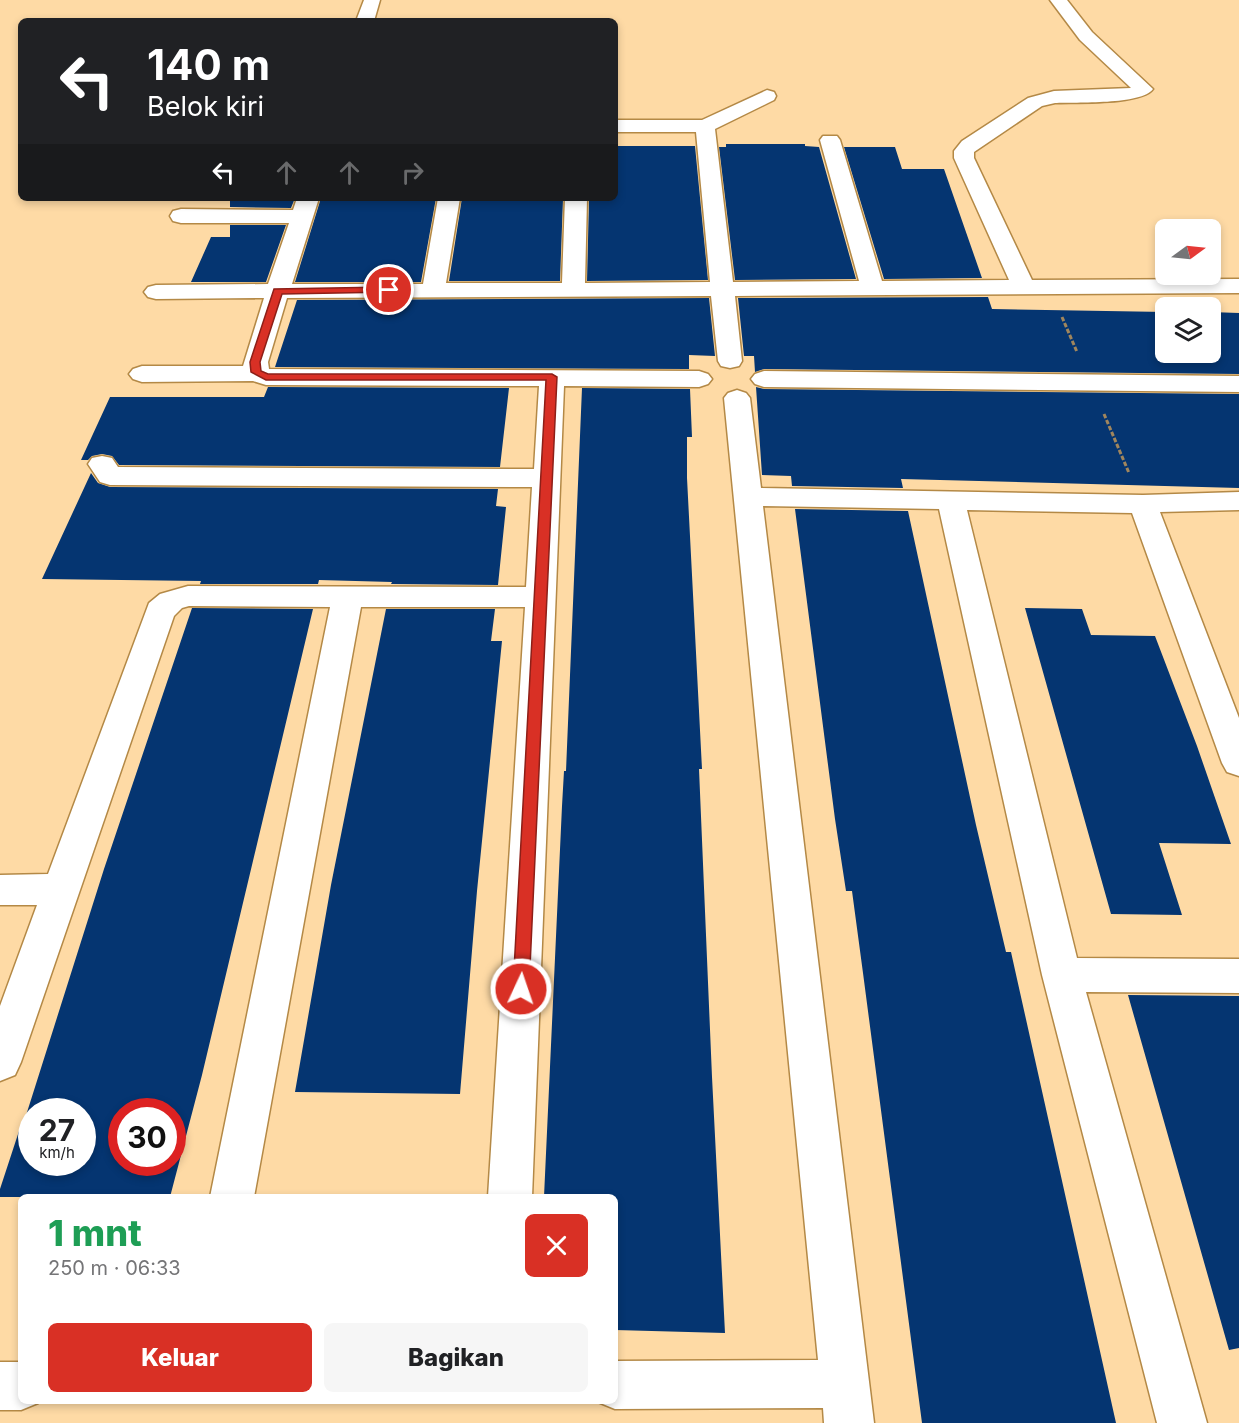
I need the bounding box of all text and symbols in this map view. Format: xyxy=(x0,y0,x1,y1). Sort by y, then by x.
text: 140 m xyxy=(147,39,270,90)
icon: left xyxy=(48,42,126,120)
text: Belok kiri xyxy=(147,90,264,123)
icon: left xyxy=(207,156,240,189)
icon: ahead xyxy=(270,156,303,189)
icon: ahead xyxy=(333,156,366,189)
icon: right xyxy=(396,156,429,189)
north arrow xyxy=(1155,219,1221,285)
map controls xyxy=(1155,219,1221,363)
pin xyxy=(363,264,414,315)
icon: arrive xyxy=(372,273,405,306)
button: layers xyxy=(1155,297,1221,363)
position arrow xyxy=(489,957,553,1021)
speed limit sign: 30 xyxy=(108,1098,186,1176)
text: 27 xyxy=(39,1112,75,1148)
text: km/h xyxy=(39,1143,75,1162)
text: 1 mnt xyxy=(48,1211,142,1255)
button: close xyxy=(525,1214,588,1277)
text: 250 m · 06:33 xyxy=(48,1256,181,1280)
button: Keluar xyxy=(48,1323,312,1392)
button: Bagikan xyxy=(324,1323,588,1392)

